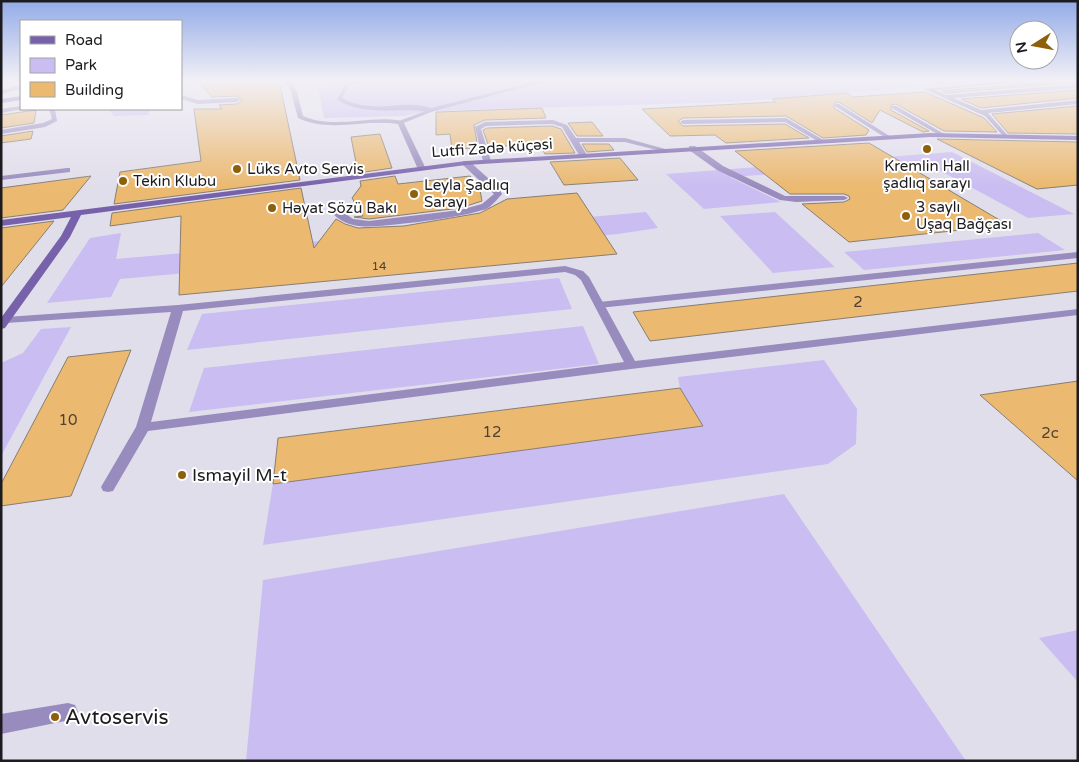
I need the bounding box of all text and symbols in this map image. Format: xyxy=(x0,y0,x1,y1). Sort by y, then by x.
legend xyxy=(20,20,182,110)
north arrow xyxy=(1009,20,1059,70)
text: Road xyxy=(65,31,103,49)
text: N xyxy=(1012,40,1031,55)
text: Park xyxy=(65,56,97,74)
text: Building xyxy=(65,81,124,99)
street label: Lutfi Zadə küçəsi xyxy=(431,135,553,161)
marker: Kremlin Hall şadlıq sarayı xyxy=(921,143,933,155)
place label: Kremlin Hall şadlıq sarayı xyxy=(883,157,971,192)
place label: Lüks Avto Servis xyxy=(247,160,364,178)
marker: Lüks Avto Servis xyxy=(231,163,243,175)
place label: Tekin Klubu xyxy=(133,172,216,190)
marker: Tekin Klubu xyxy=(117,175,129,187)
place label: Leyla Şadlıq Sarayı xyxy=(424,176,509,211)
marker: Leyla Şadlıq Sarayı xyxy=(408,188,420,200)
place label: 3 saylı Uşaq Bağçası xyxy=(916,198,1012,233)
place label: Həyat Sözü Bakı xyxy=(282,199,397,217)
marker: Həyat Sözü Bakı xyxy=(266,202,278,214)
marker: 3 saylı Uşaq Bağçası xyxy=(900,210,912,222)
house number: 14 xyxy=(371,259,387,273)
house number: 2 xyxy=(853,293,863,311)
house number: 10 xyxy=(59,411,77,429)
house number: 12 xyxy=(483,423,501,441)
house number: 2c xyxy=(1041,424,1059,442)
place label: Ismayil M-t xyxy=(192,464,287,486)
marker: Ismayil M-t xyxy=(176,469,188,481)
place label: Avtoservis xyxy=(65,705,169,730)
marker: Avtoservis xyxy=(49,711,61,723)

